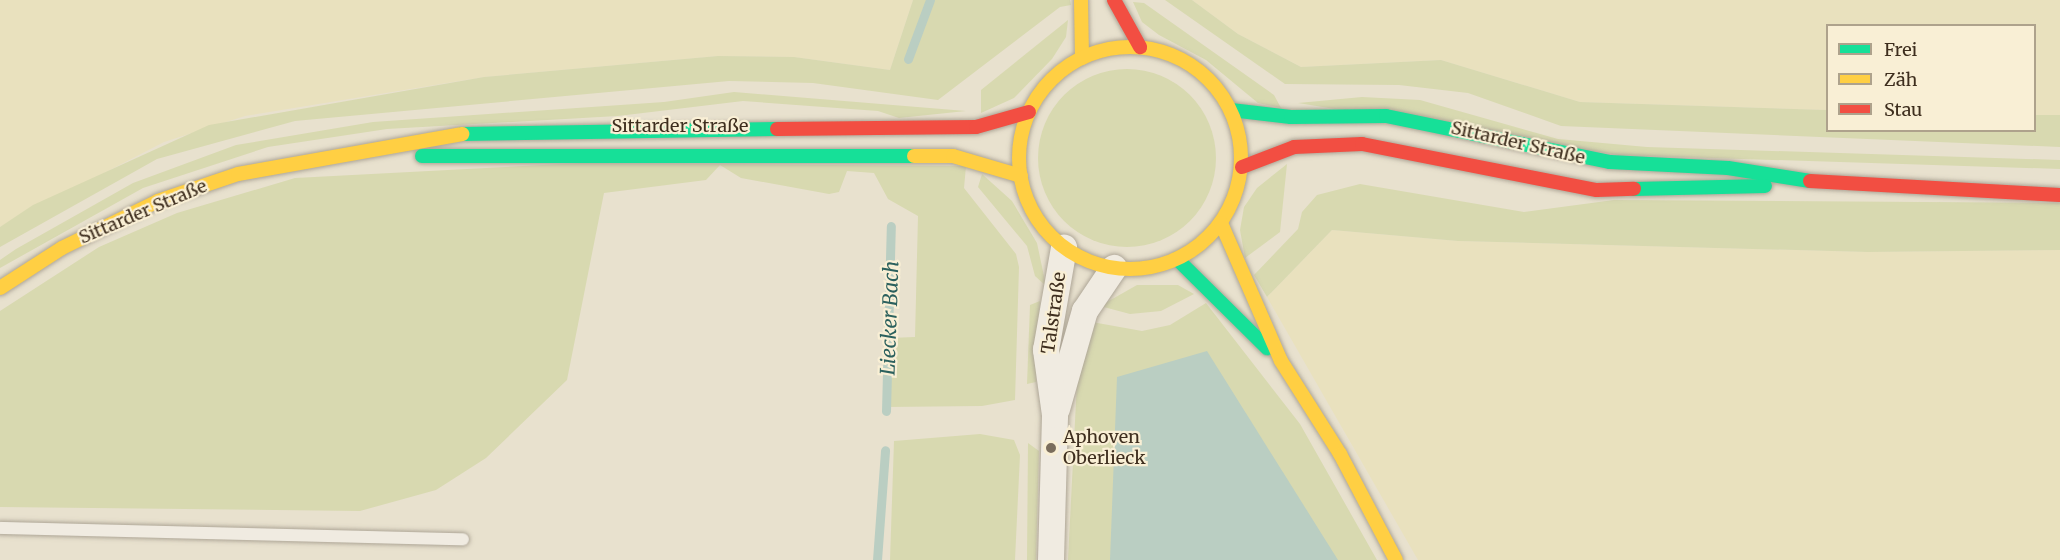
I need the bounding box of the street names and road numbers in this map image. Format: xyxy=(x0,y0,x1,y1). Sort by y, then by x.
street label: Sittarder Straße xyxy=(612,115,748,137)
street label: Sittarder Straße xyxy=(1449,117,1587,169)
street label: Sittarder Straße xyxy=(76,175,210,249)
street label: Talstraße xyxy=(1038,271,1070,355)

